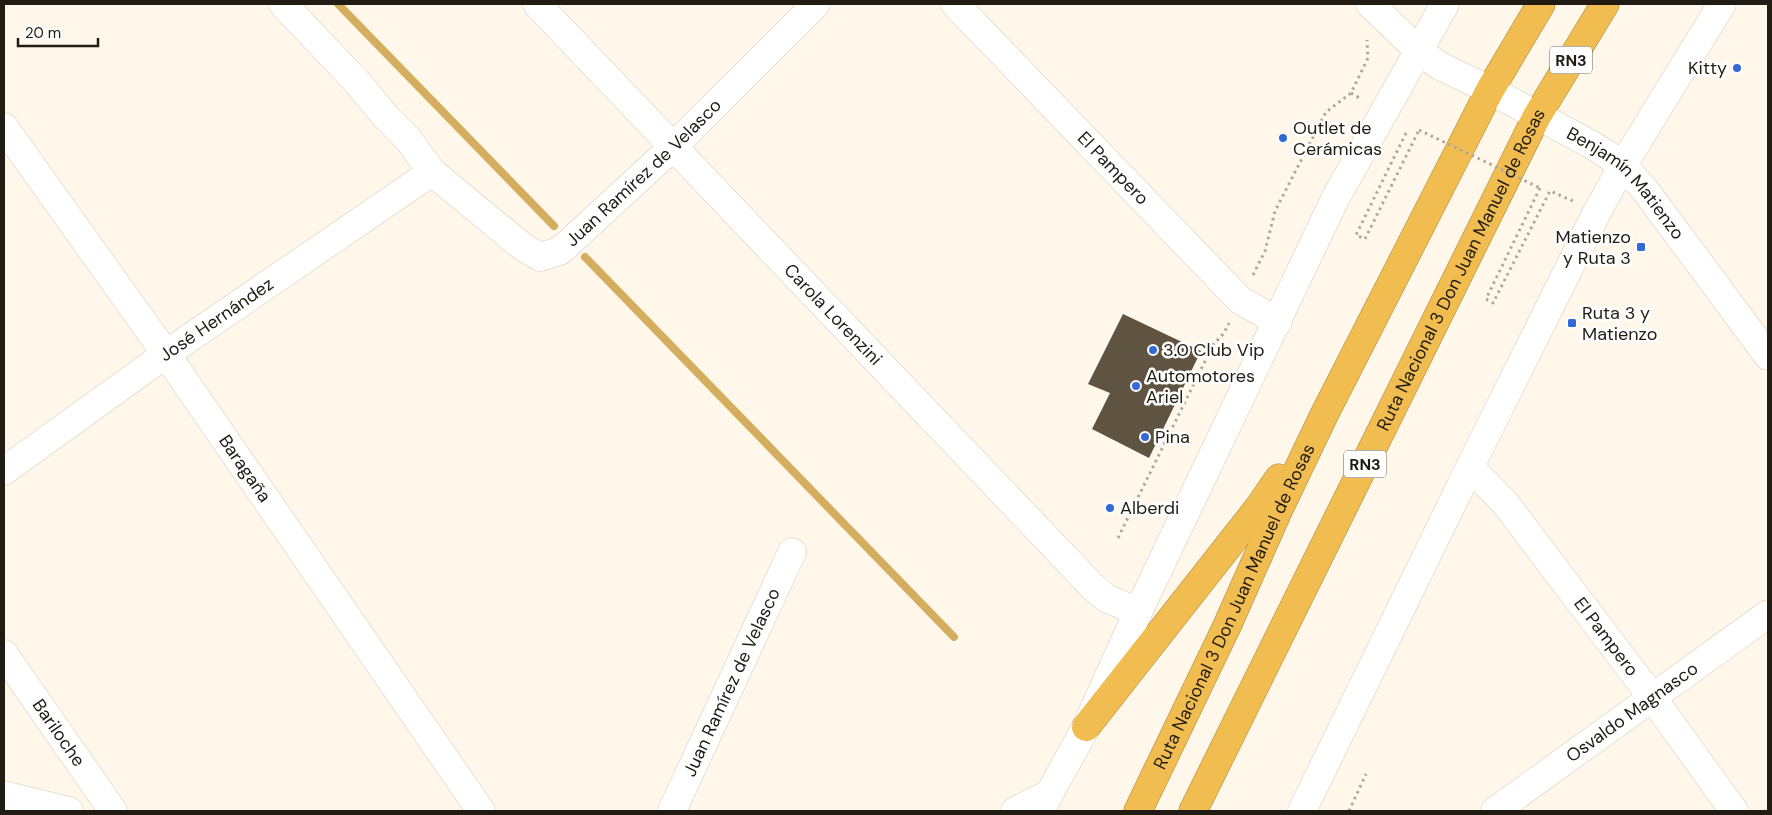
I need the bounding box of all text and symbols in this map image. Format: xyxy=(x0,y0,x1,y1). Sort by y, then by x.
scale bar xyxy=(18,15,98,47)
text: 20 m xyxy=(25,23,61,43)
road number: RN3 xyxy=(1550,46,1592,74)
place label: Kitty xyxy=(1688,56,1727,80)
marker: Kitty xyxy=(1731,62,1743,74)
street label: Juan Ramírez de Velasco xyxy=(561,93,727,252)
street label: Ruta Nacional 3 Don Juan Manuel de Rosas xyxy=(1371,104,1551,435)
place label: Outlet de Cerámicas xyxy=(1293,116,1382,161)
street label: Benjamín Matienzo xyxy=(1562,121,1690,245)
street label: El Pampero xyxy=(1072,126,1154,210)
marker: Outlet de Cerámicas xyxy=(1277,132,1289,144)
place label: Matienzo y Ruta 3 xyxy=(1555,225,1631,270)
marker: Matienzo y Ruta 3 xyxy=(1635,241,1647,253)
street label: Carola Lorenzini xyxy=(779,258,887,371)
street label: José Hernández xyxy=(155,272,278,367)
place label: Ruta 3 y Matienzo xyxy=(1582,301,1658,346)
marker: Ruta 3 y Matienzo xyxy=(1566,317,1578,329)
place label: 3.0 Club Vip xyxy=(1163,338,1265,362)
marker: 3.0 Club Vip xyxy=(1147,344,1159,356)
place label: Automotores Ariel xyxy=(1146,364,1255,409)
marker: Automotores Ariel xyxy=(1130,380,1142,392)
place label: Pina xyxy=(1155,425,1190,449)
street label: Baragaña xyxy=(213,430,277,507)
marker: Pina xyxy=(1139,431,1151,443)
street label: Ruta Nacional 3 Don Juan Manuel de Rosas xyxy=(1148,440,1321,773)
road number: RN3 xyxy=(1344,450,1386,478)
place label: Alberdi xyxy=(1120,496,1179,520)
marker: Alberdi xyxy=(1104,502,1116,514)
street label: Juan Ramírez de Velasco xyxy=(678,584,786,780)
street label: El Pampero xyxy=(1569,592,1644,681)
street label: Osvaldo Magnasco xyxy=(1561,656,1703,768)
street label: Bariloche xyxy=(27,694,91,771)

